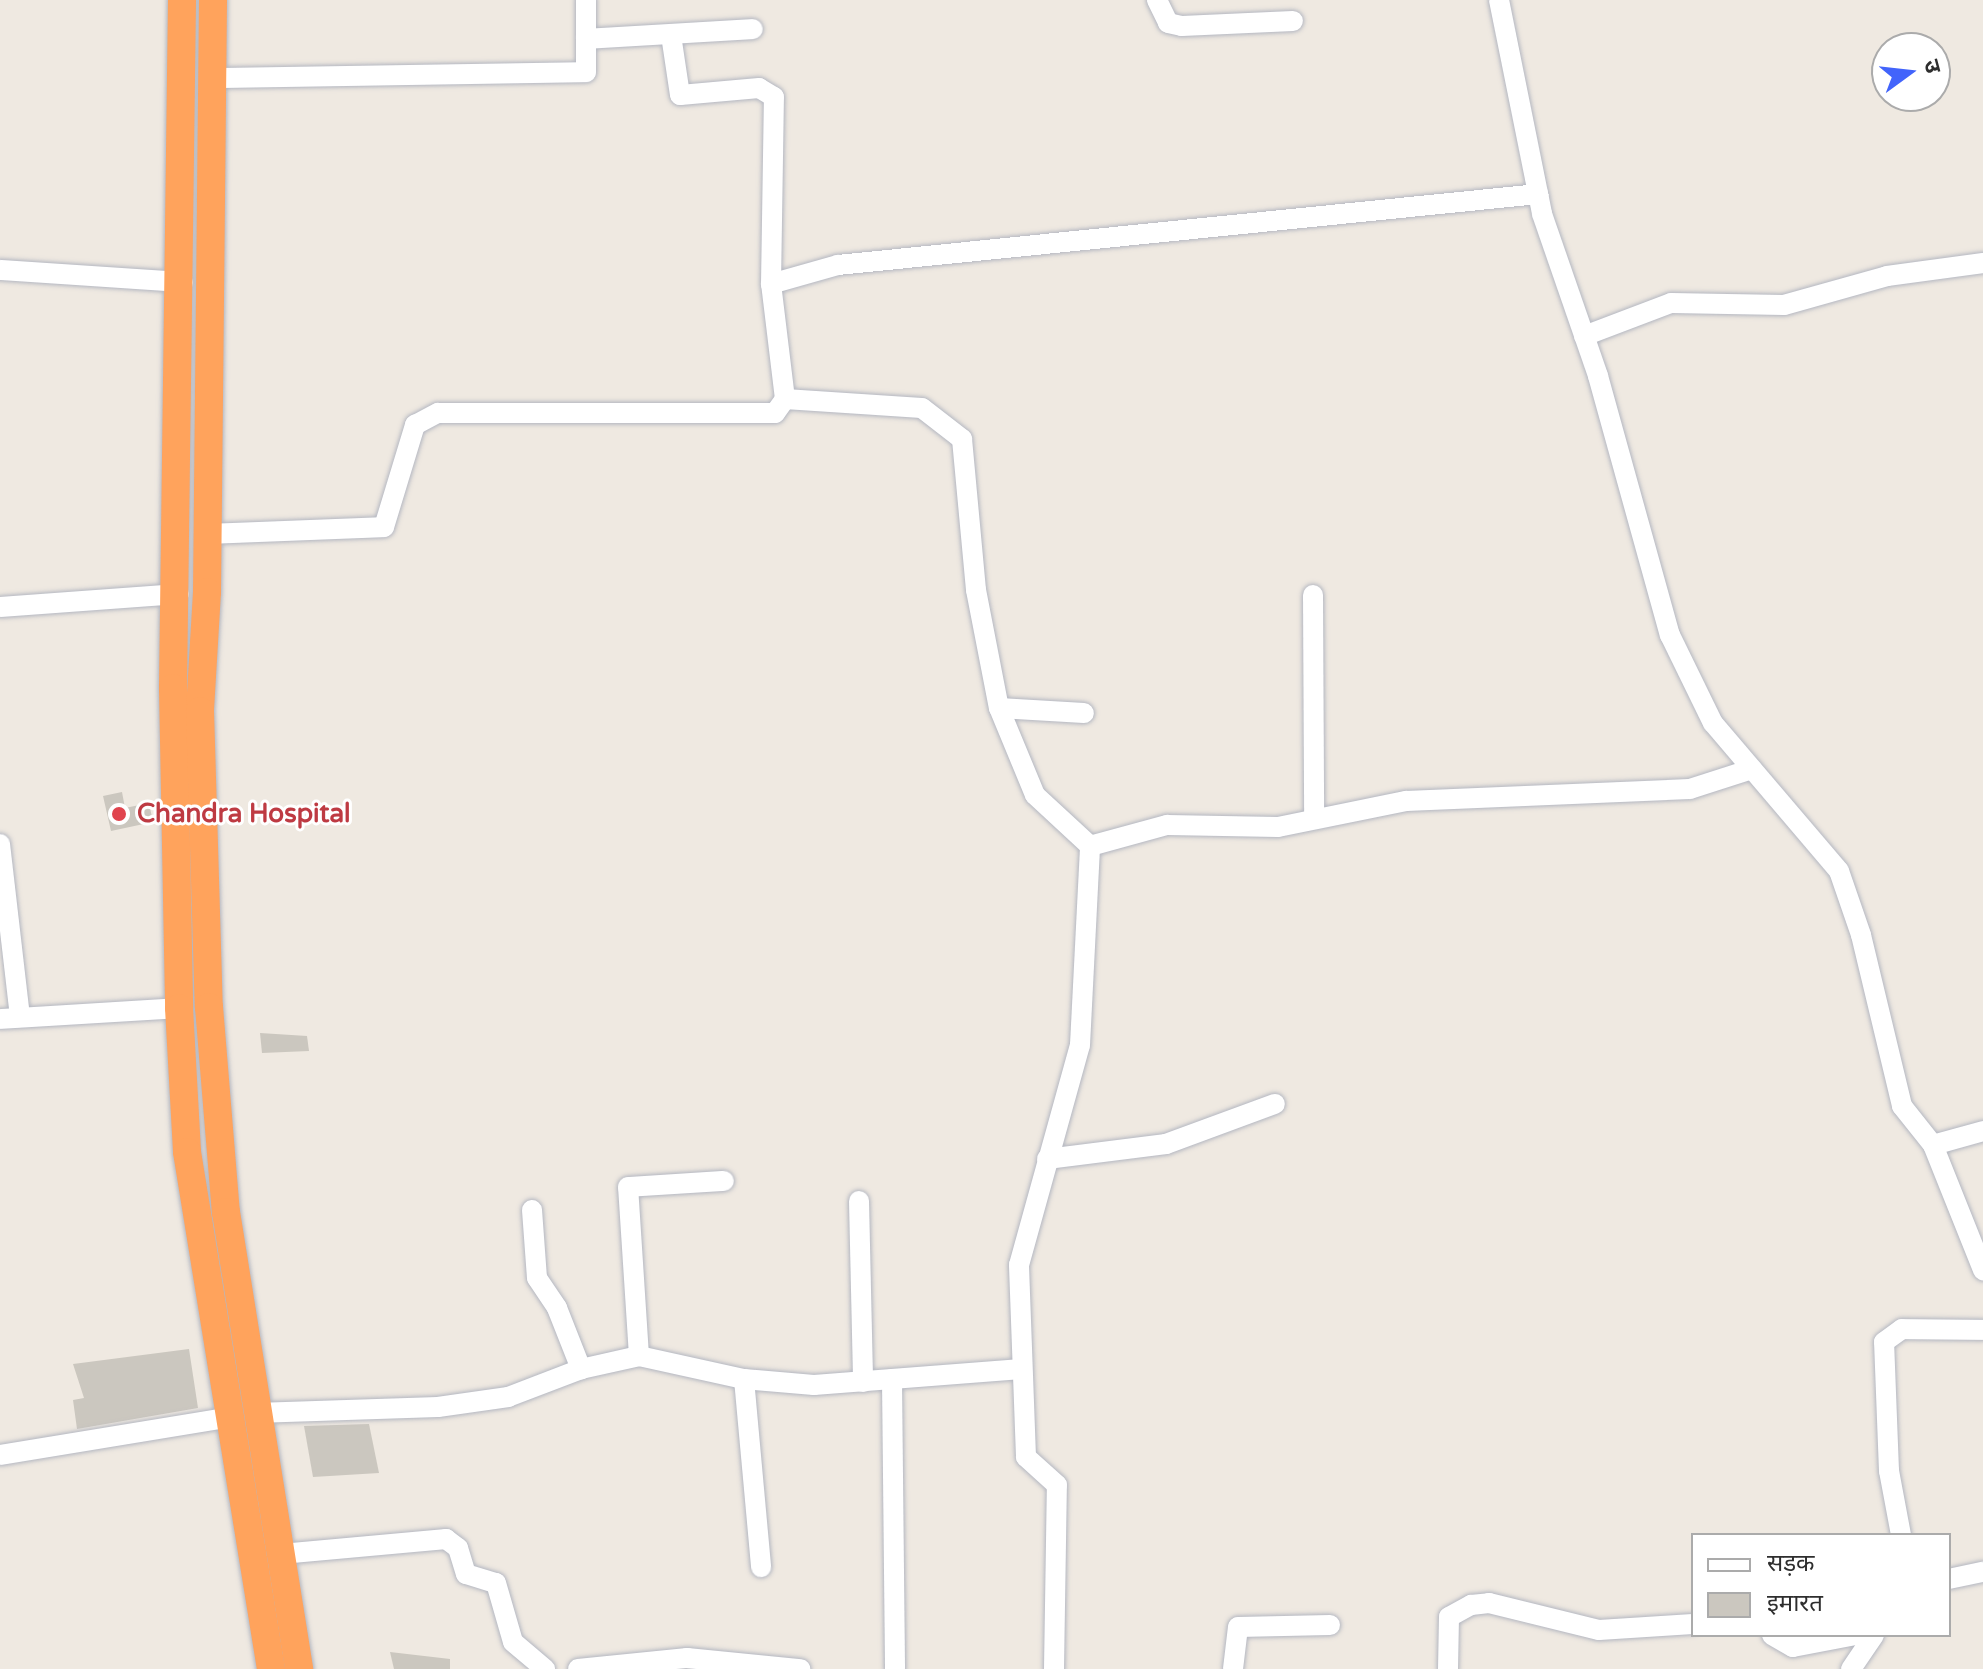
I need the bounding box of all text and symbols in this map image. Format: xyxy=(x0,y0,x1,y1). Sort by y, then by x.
north arrow xyxy=(1871,32,1951,112)
text: उ xyxy=(1918,57,1946,76)
place label: Chandra Hospital xyxy=(137,798,351,830)
marker: Chandra Hospital xyxy=(108,803,130,825)
legend xyxy=(1691,1533,1951,1637)
text: सड़क xyxy=(1767,1549,1815,1578)
text: इमारत xyxy=(1767,1589,1823,1618)

